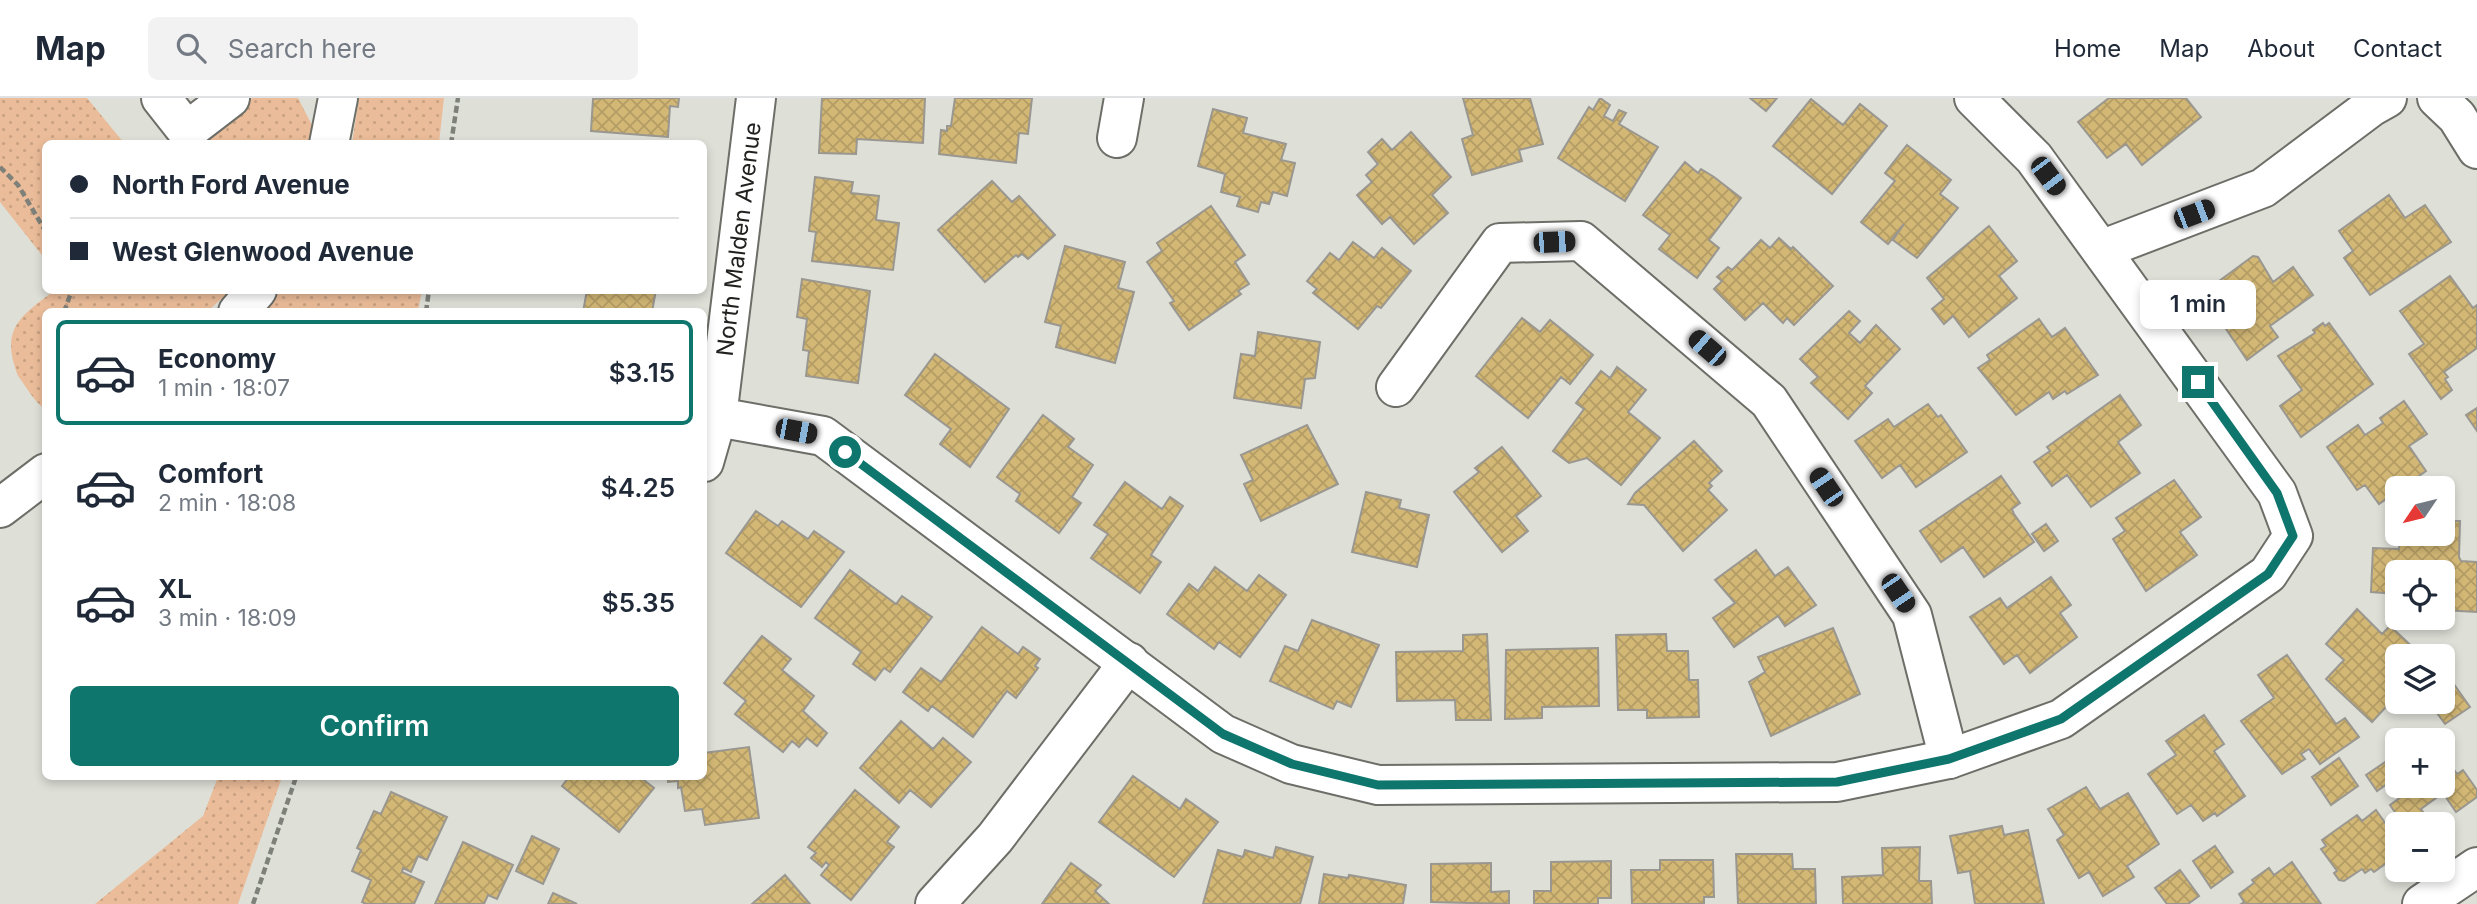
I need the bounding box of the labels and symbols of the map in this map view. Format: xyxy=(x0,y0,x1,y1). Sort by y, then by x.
street label: North Malden Avenue xyxy=(711,121,767,358)
car xyxy=(2027,153,2070,199)
car xyxy=(2171,197,2218,231)
car xyxy=(1533,231,1576,253)
callout: 1 min xyxy=(2140,280,2256,330)
car xyxy=(1685,326,1730,370)
route end xyxy=(2182,366,2214,398)
car xyxy=(774,417,819,445)
route start xyxy=(829,436,861,468)
car xyxy=(1806,464,1847,510)
north arrow xyxy=(2385,476,2455,546)
car xyxy=(1878,570,1919,616)

